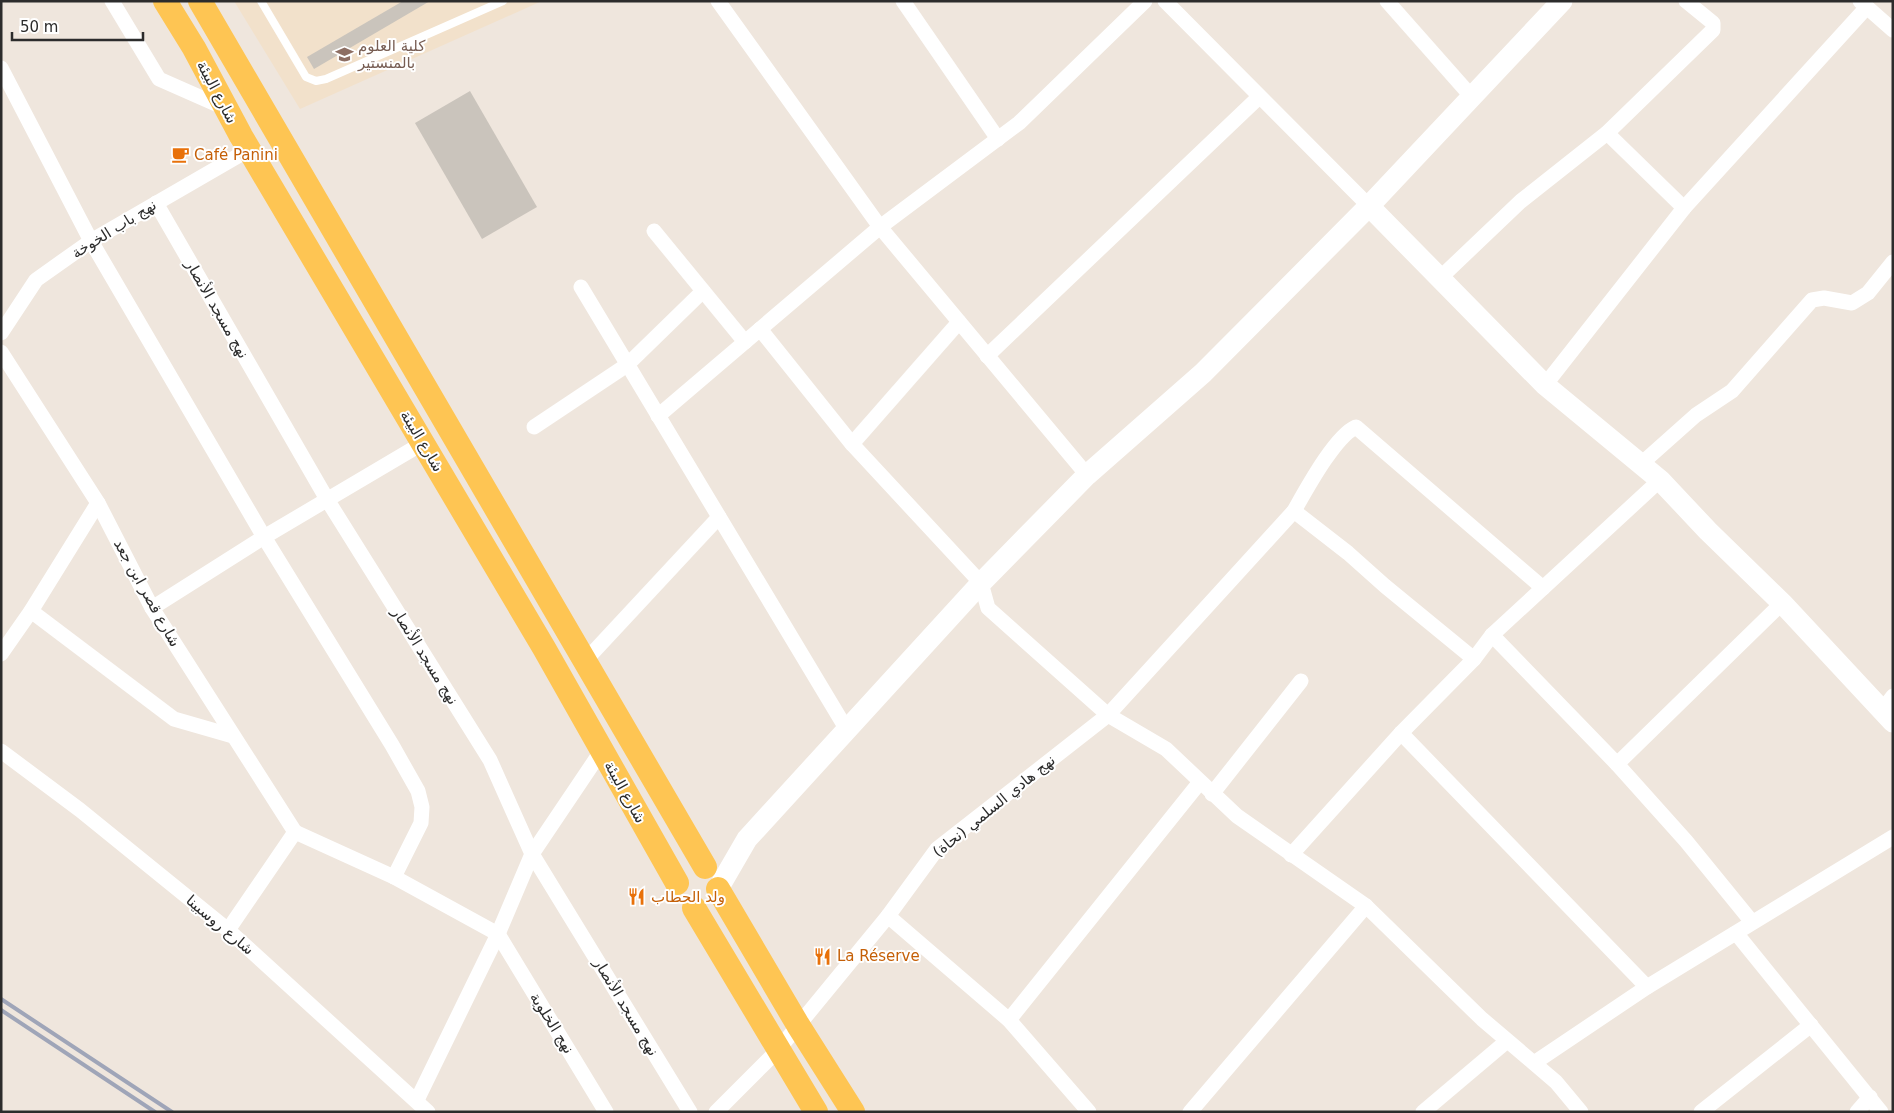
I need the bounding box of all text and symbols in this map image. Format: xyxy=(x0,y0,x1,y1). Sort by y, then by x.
scale bar xyxy=(12,10,144,42)
text: 50 m xyxy=(20,18,58,36)
place label: كلية العلوم بالمنستير xyxy=(357,37,426,72)
school or university icon: كلية العلوم بالمنستير xyxy=(334,45,354,65)
street label: شارع البيئة xyxy=(193,58,241,126)
cafe icon: Café Panini xyxy=(170,145,190,165)
place label: Café Panini xyxy=(194,146,278,164)
street label: نهج باب الخوخة xyxy=(68,196,160,262)
street label: نهج مسجد الأنصار xyxy=(181,255,253,362)
street label: شارع البيئة xyxy=(397,407,447,475)
street label: شارع قصر ابن جعد xyxy=(110,536,184,650)
street label: نهج مسجد الأنصار xyxy=(387,603,463,708)
street label: نهج هادي السلمي (نحاة) xyxy=(929,751,1059,862)
street label: شارع البيئة xyxy=(601,758,649,826)
restaurant icon: ولد الحطاب xyxy=(627,887,647,907)
place label: ولد الحطاب xyxy=(651,888,725,906)
street label: شارع روسبينا xyxy=(182,891,258,959)
restaurant icon: La Réserve xyxy=(813,946,833,966)
place label: La Réserve xyxy=(837,947,920,965)
street label: نهج مسجد الأنصار xyxy=(589,953,663,1059)
street label: نهج الخلوية xyxy=(526,989,578,1057)

